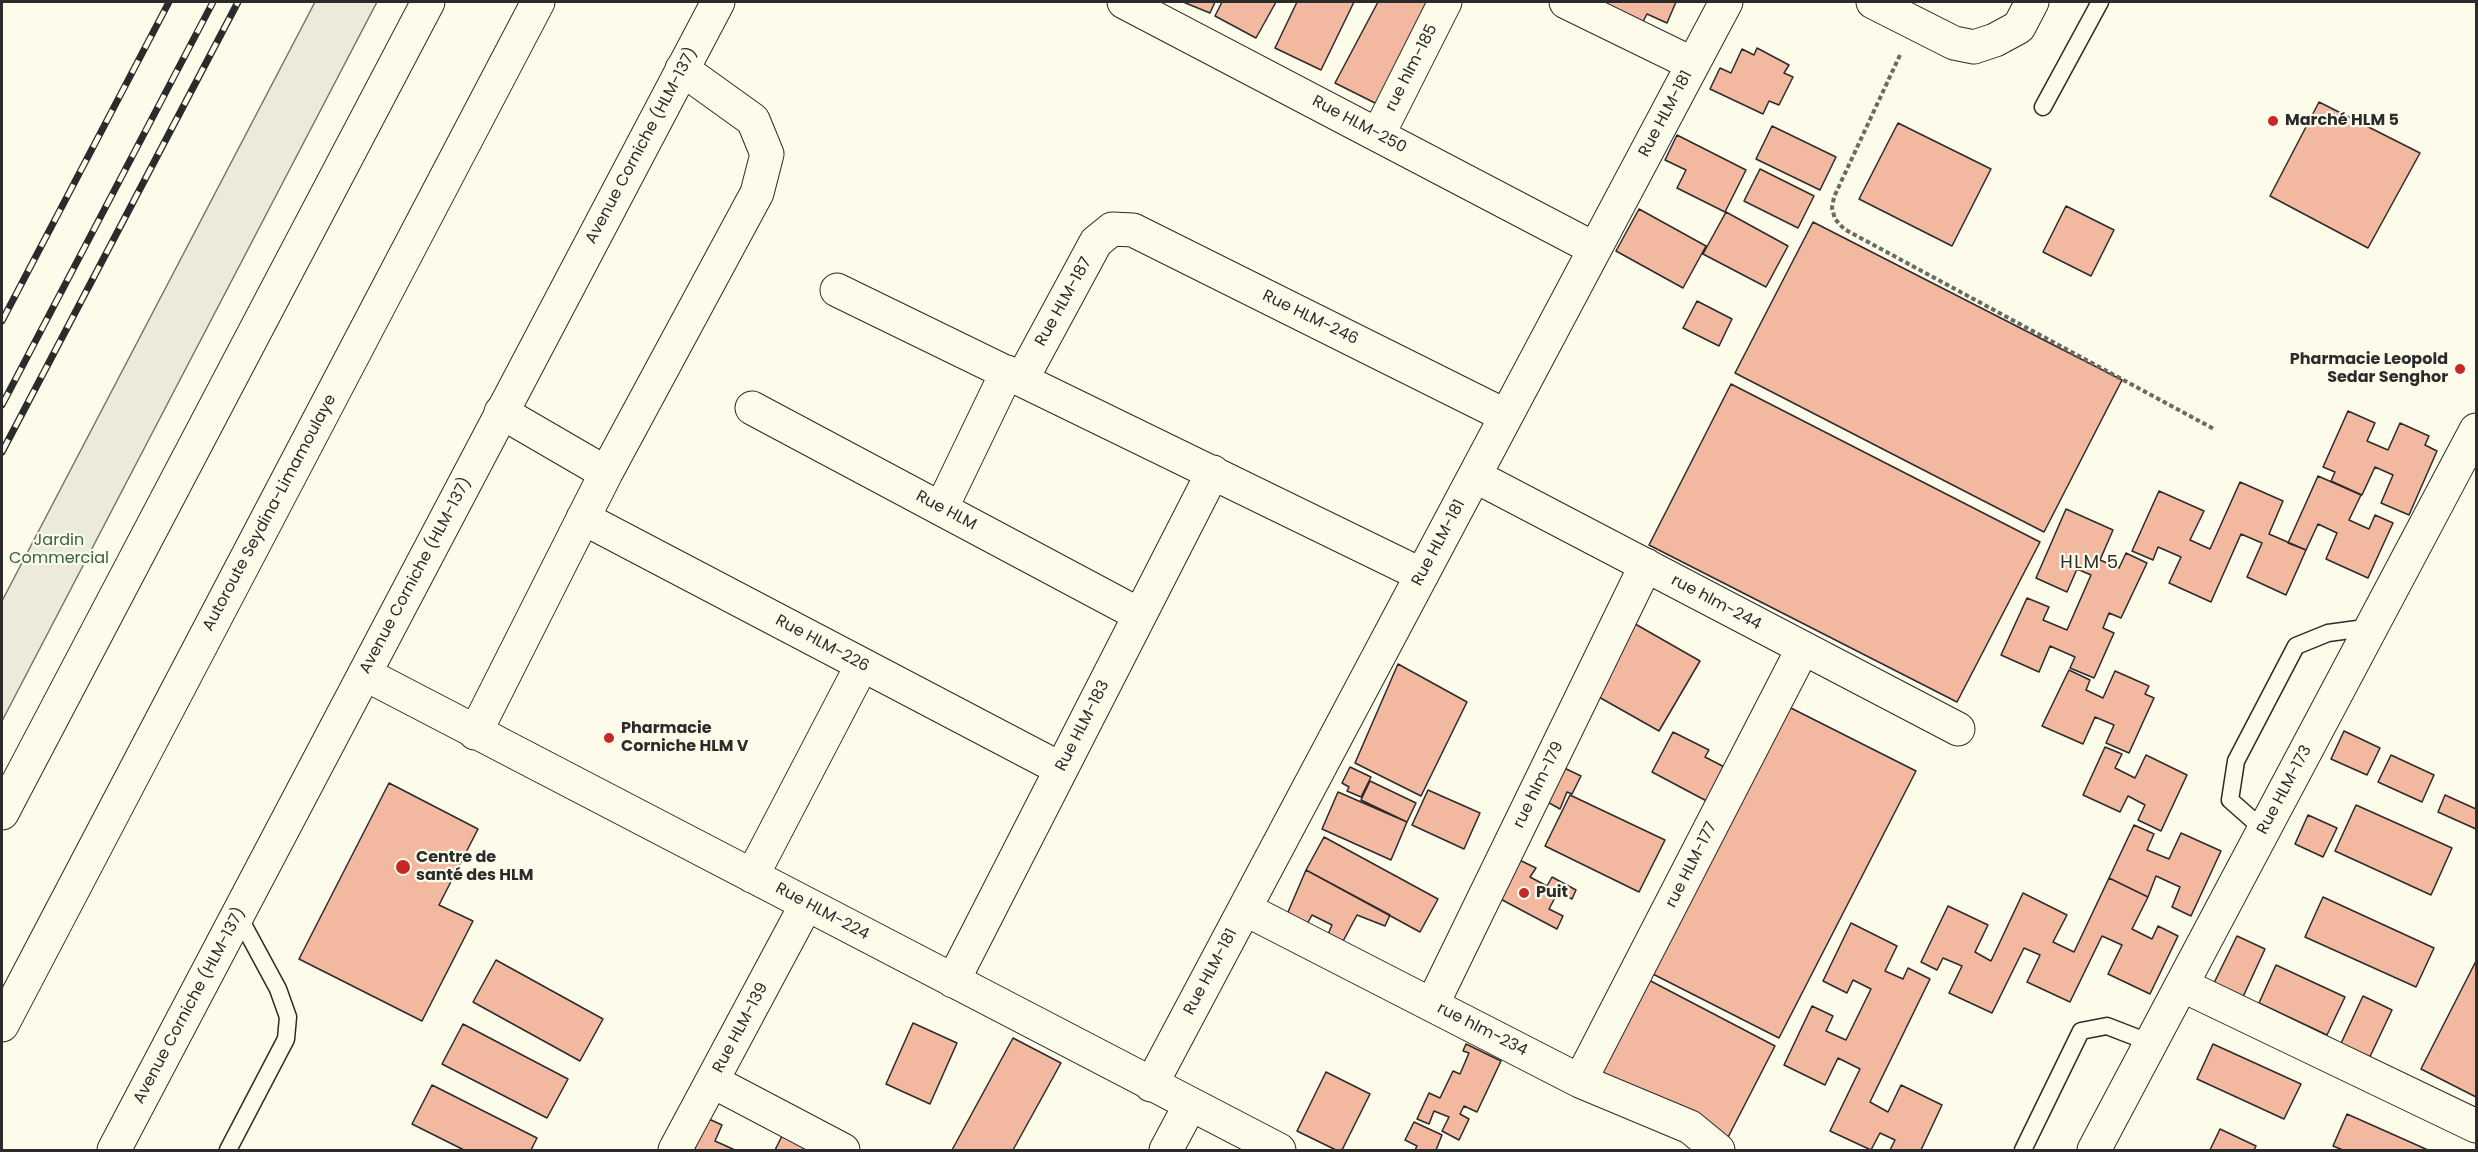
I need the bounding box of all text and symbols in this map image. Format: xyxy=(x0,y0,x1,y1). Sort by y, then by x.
street label: rue hlm-185 xyxy=(1382,21,1442,115)
street label: Avenue Corniche (HLM-137) xyxy=(582,45,702,247)
street label: Rue HLM-181 xyxy=(1635,68,1697,160)
street label: Rue HLM-250 xyxy=(1309,92,1409,158)
place label: Marché HLM 5 xyxy=(2285,111,2399,131)
marker: Marché HLM 5 xyxy=(2266,114,2280,128)
street label: Rue HLM-187 xyxy=(1032,254,1096,350)
street label: Rue HLM-246 xyxy=(1259,287,1361,349)
place label: Pharmacie Leopold Sedar Senghor xyxy=(2290,350,2448,388)
marker: Pharmacie Leopold Sedar Senghor xyxy=(2453,362,2467,376)
street label: Autoroute Seydina-Limamoulaye xyxy=(199,391,341,635)
street label: Avenue Corniche (HLM-137) xyxy=(356,475,476,677)
street label: Rue HLM xyxy=(912,487,980,535)
street label: Rue HLM-181 xyxy=(1408,497,1470,589)
park label: Jardin Commercial xyxy=(9,531,109,569)
district label: HLM 5 xyxy=(2060,552,2120,574)
street label: rue hlm-244 xyxy=(1668,571,1764,635)
street label: Rue HLM-226 xyxy=(772,611,872,677)
street label: Rue HLM-183 xyxy=(1052,677,1114,775)
place label: Pharmacie Corniche HLM V xyxy=(621,719,749,757)
marker: Pharmacie Corniche HLM V xyxy=(602,731,616,745)
street label: rue hlm-179 xyxy=(1510,739,1568,831)
street label: Rue HLM-173 xyxy=(2254,742,2316,838)
street label: rue HLM-177 xyxy=(1662,819,1722,911)
place label: Centre de santé des HLM xyxy=(416,848,533,886)
marker: Centre de santé des HLM xyxy=(394,858,412,876)
street label: Rue HLM-224 xyxy=(772,879,872,945)
place label: Puit xyxy=(1536,883,1568,903)
marker: Puit xyxy=(1517,886,1531,900)
street label: Avenue Corniche (HLM-137) xyxy=(130,905,250,1107)
street label: Rue HLM-181 xyxy=(1180,926,1242,1018)
street label: Rue HLM-139 xyxy=(709,980,773,1076)
street label: rue hlm-234 xyxy=(1434,999,1530,1061)

